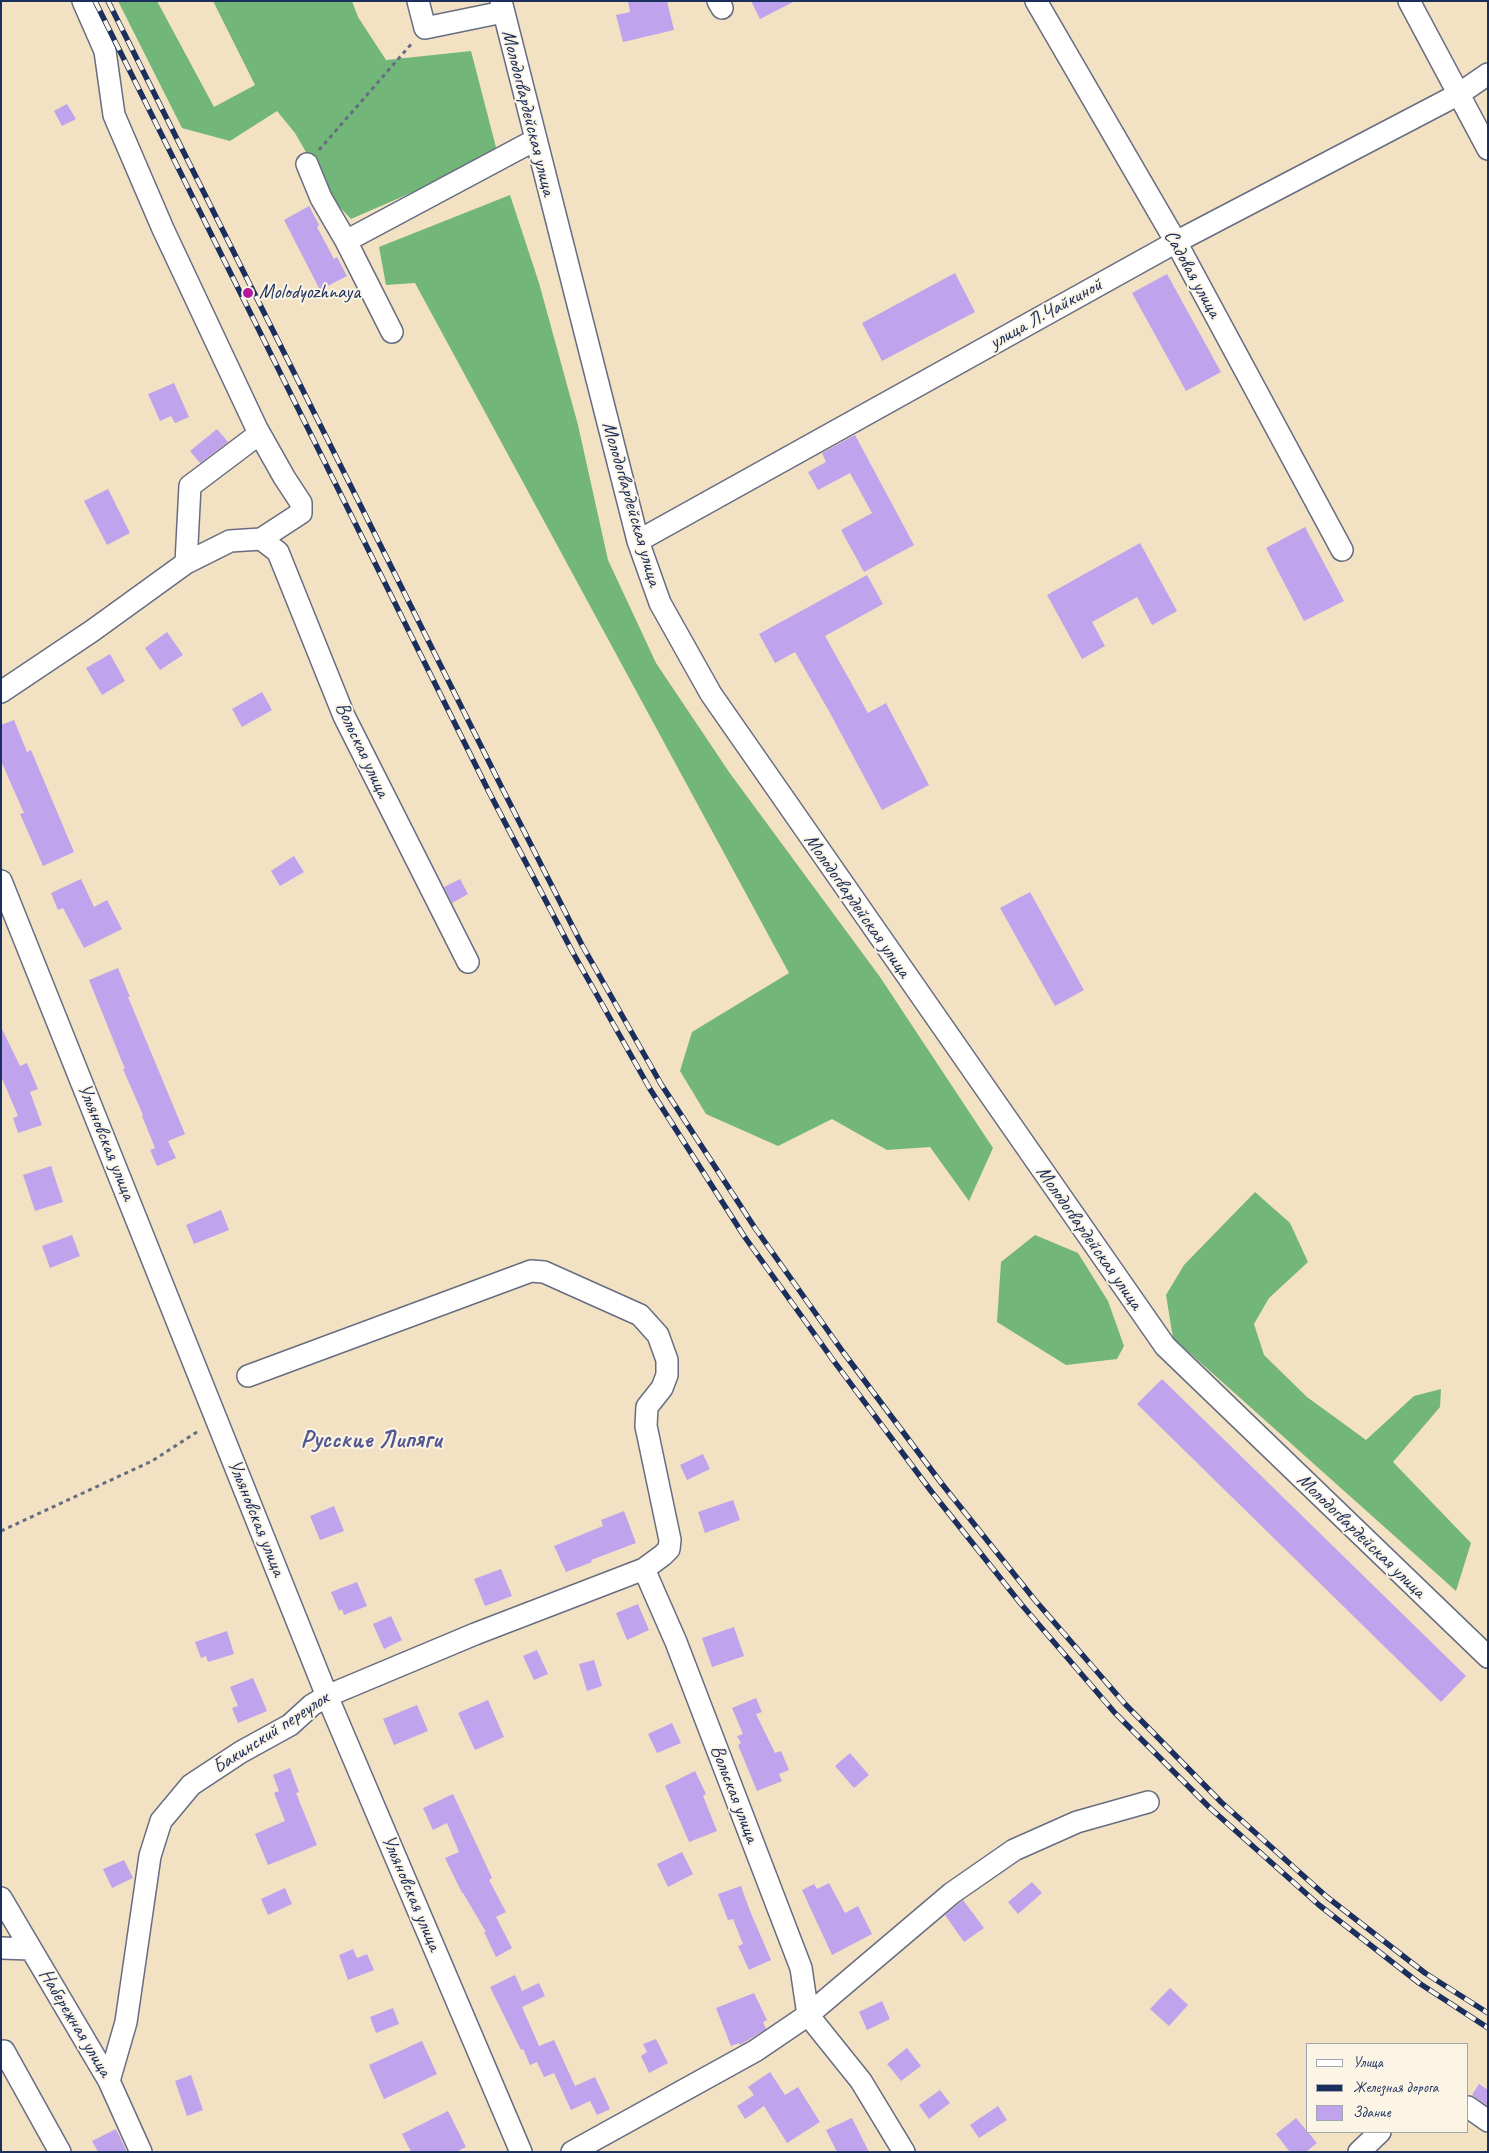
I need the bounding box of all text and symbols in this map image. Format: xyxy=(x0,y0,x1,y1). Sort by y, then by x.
street label: Молодогвардейская улица xyxy=(496,28,560,198)
street label: Садовая улица xyxy=(1158,226,1226,322)
street label: улица Л.Чайкиной xyxy=(985,273,1107,355)
place label: Molodyozhnaya xyxy=(259,281,360,305)
marker: Molodyozhnaya xyxy=(241,286,255,300)
street label: Молодогвардейская улица xyxy=(596,419,666,589)
street label: Вольская улица xyxy=(329,698,395,802)
street label: Молодогвардейская улица xyxy=(798,829,916,983)
street label: Ульяновская улица xyxy=(72,1080,140,1204)
street label: Молодогвардейская улица xyxy=(1030,1161,1148,1315)
district label: Русские Липяги xyxy=(300,1425,442,1455)
street label: Ульяновская улица xyxy=(222,1456,290,1580)
street label: Молодогвардейская улица xyxy=(1292,1468,1430,1604)
street label: Бакинский переулок xyxy=(208,1687,334,1779)
street label: Вольская улица xyxy=(704,1742,764,1846)
street label: Ульяновская улица xyxy=(376,1831,446,1955)
street label: Набережная улица xyxy=(33,1964,117,2082)
legend xyxy=(1306,2043,1469,2133)
text: Улица xyxy=(1353,2053,1383,2072)
text: Железная дорога xyxy=(1353,2078,1438,2097)
text: Здание xyxy=(1353,2103,1391,2122)

